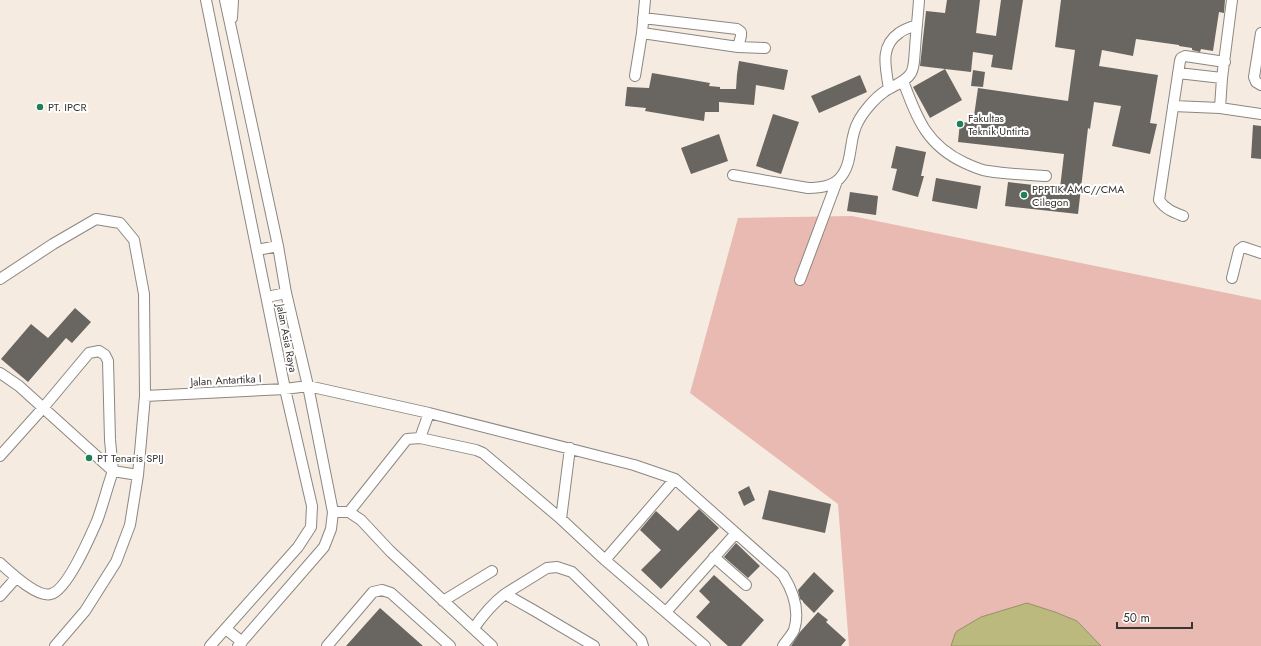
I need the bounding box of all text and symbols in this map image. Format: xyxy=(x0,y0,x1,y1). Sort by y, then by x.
place label: PT. IPCR xyxy=(48,99,88,115)
marker: PT. IPCR xyxy=(35,102,45,112)
place label: Fakultas Teknik Untirta xyxy=(968,110,1029,139)
marker: Fakultas Teknik Untirta xyxy=(955,119,965,129)
place label: PPPTIK AMC//CMA Cilegon xyxy=(1032,181,1125,210)
marker: PPPTIK AMC//CMA Cilegon xyxy=(1019,190,1029,200)
street label: Jalan Asia Raya xyxy=(272,300,301,374)
street label: Jalan Antartika I xyxy=(188,370,262,390)
place label: PT Tenaris SPIJ xyxy=(97,450,164,466)
marker: PT Tenaris SPIJ xyxy=(84,453,94,463)
scale bar xyxy=(1117,604,1192,630)
text: 50 m xyxy=(1123,609,1150,627)

